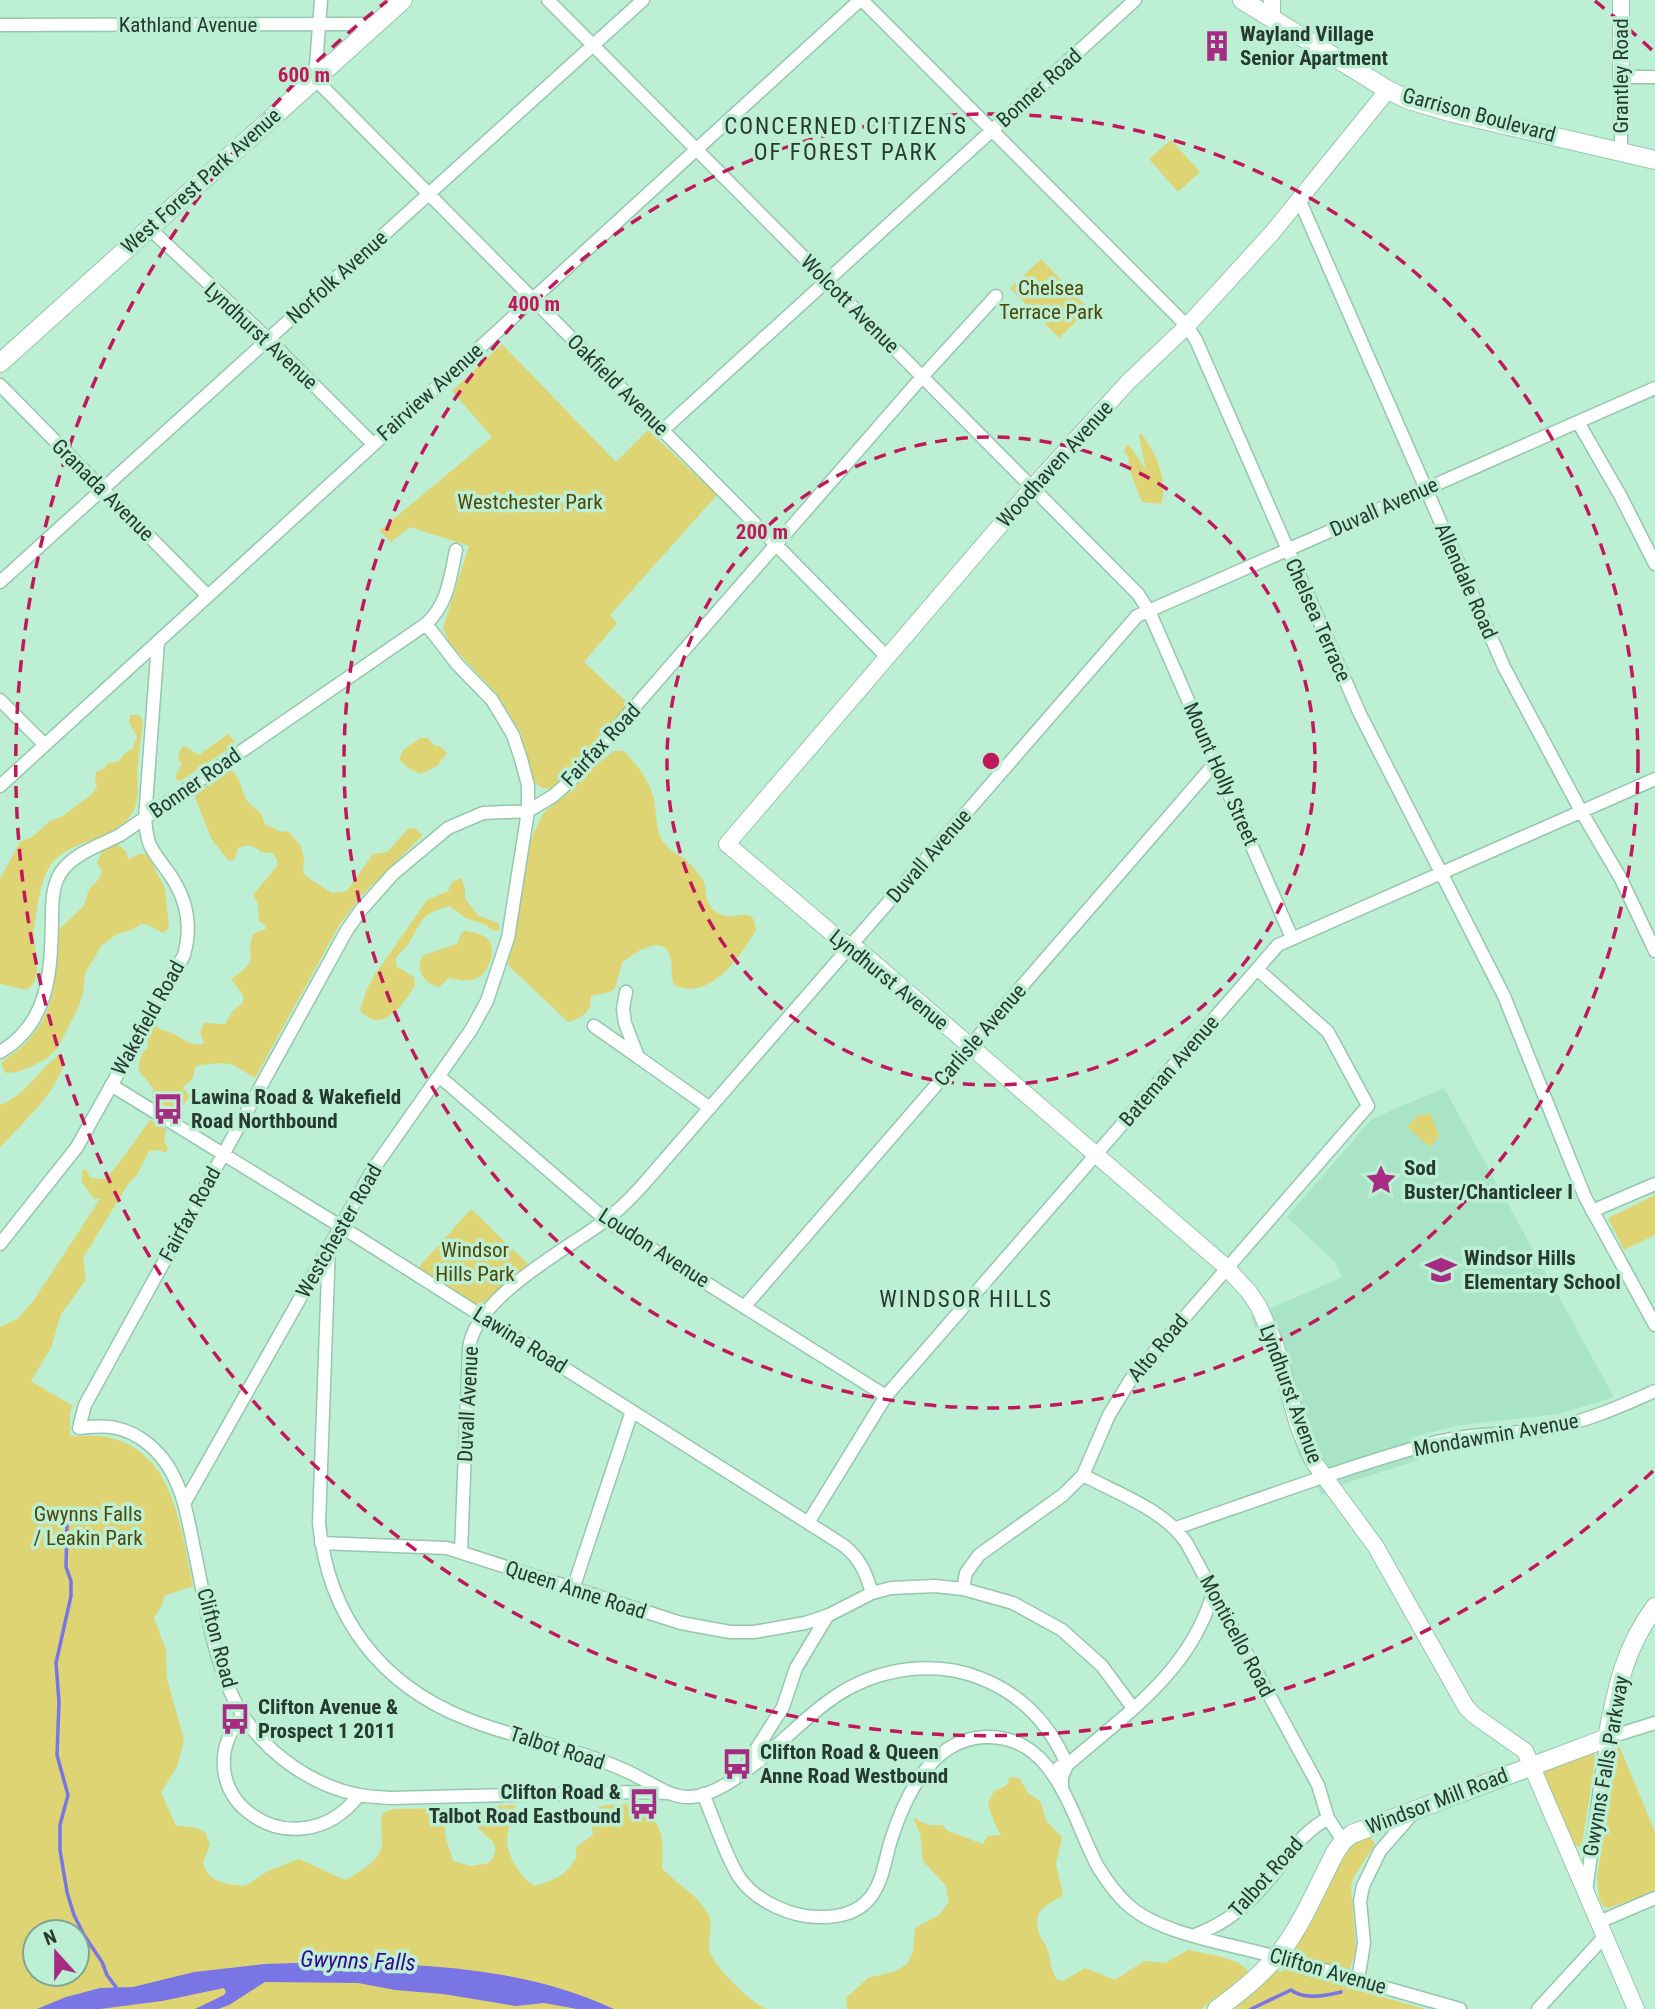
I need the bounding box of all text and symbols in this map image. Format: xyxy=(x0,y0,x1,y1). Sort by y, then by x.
street label: Kathland Avenue xyxy=(119,13,257,37)
street label: Grantley Road xyxy=(1609,18,1633,134)
place label: Wayland Village Senior Apartment xyxy=(1240,22,1388,70)
building icon: Wayland Village Senior Apartment xyxy=(1200,29,1234,63)
street label: Bonner Road xyxy=(992,44,1086,132)
text: 600 m xyxy=(278,63,330,87)
street label: Garrison Boulevard xyxy=(1400,83,1558,147)
street label: West Forest Park Avenue xyxy=(116,103,286,259)
district label: CONCERNED CITIZENS OF FOREST PARK xyxy=(724,113,968,166)
street label: Norfolk Avenue xyxy=(282,226,392,328)
street label: Wolcott Avenue xyxy=(796,250,904,358)
park label: Chelsea Terrace Park xyxy=(999,276,1104,324)
street label: Lyndhurst Avenue xyxy=(200,278,323,395)
text: 400 m xyxy=(508,292,560,316)
street label: Oakfield Avenue xyxy=(563,330,674,441)
street label: Fairview Avenue xyxy=(372,338,488,446)
street label: Woodhaven Avenue xyxy=(992,396,1118,532)
street label: Granada Avenue xyxy=(47,434,159,546)
street label: Duvall Avenue xyxy=(1326,472,1442,542)
park label: Westchester Park xyxy=(457,490,603,514)
text: 200 m xyxy=(736,520,788,544)
street label: Allendale Road xyxy=(1430,520,1502,642)
street label: Chelsea Terrace xyxy=(1280,555,1356,685)
street label: Fairfax Road xyxy=(557,699,645,791)
street label: Mount Holly Street xyxy=(1179,699,1263,849)
street label: Bonner Road xyxy=(145,743,245,823)
centre of rings xyxy=(979,749,1003,773)
street label: Duvall Avenue xyxy=(882,804,976,908)
street label: Lyndhurst Avenue xyxy=(825,925,953,1035)
street label: Wakefield Road xyxy=(107,957,189,1079)
street label: Carlisle Avenue xyxy=(929,979,1031,1091)
street label: Bateman Avenue xyxy=(1114,1011,1224,1131)
place label: Lawina Road & Wakefield Road Northbound xyxy=(191,1085,401,1133)
bus stop icon: Lawina Road & Wakefield Road Northbound xyxy=(151,1092,185,1126)
place label: Sod Buster/Chanticleer I xyxy=(1404,1156,1573,1204)
street label: Westchester Road xyxy=(291,1160,387,1302)
street label: Fairfax Road xyxy=(154,1163,226,1265)
place icon: Sod Buster/Chanticleer I xyxy=(1364,1163,1398,1197)
street label: Loudon Avenue xyxy=(594,1203,714,1293)
park label: Windsor Hills Park xyxy=(435,1238,515,1286)
place label: Windsor Hills Elementary School xyxy=(1464,1246,1621,1294)
school or university icon: Windsor Hills Elementary School xyxy=(1424,1253,1458,1287)
district label: WINDSOR HILLS xyxy=(879,1286,1053,1313)
street label: Lawina Road xyxy=(469,1302,571,1378)
street label: Alto Road xyxy=(1123,1309,1193,1387)
street label: Lyndhurst Avenue xyxy=(1255,1321,1327,1467)
street label: Duvall Avenue xyxy=(453,1345,483,1463)
street label: Mondawmin Avenue xyxy=(1412,1409,1580,1461)
park label: Gwynns Falls / Leakin Park xyxy=(33,1502,143,1550)
street label: Queen Anne Road xyxy=(503,1556,649,1624)
street label: Monticello Road xyxy=(1195,1571,1279,1701)
street label: Clifton Road xyxy=(192,1586,242,1690)
street label: Gwynns Falls Parkway xyxy=(1578,1673,1634,1858)
place label: Clifton Avenue & Prospect 1 2011 xyxy=(258,1695,398,1743)
bus stop icon: Clifton Avenue & Prospect 1 2011 xyxy=(218,1702,252,1736)
street label: Talbot Road xyxy=(506,1721,608,1775)
place label: Clifton Road & Queen Anne Road Westbound xyxy=(760,1740,948,1788)
bus stop icon: Clifton Road & Queen Anne Road Westbound xyxy=(720,1747,754,1781)
street label: Windsor Mill Road xyxy=(1363,1763,1511,1839)
place label: Clifton Road & Talbot Road Eastbound xyxy=(429,1780,621,1828)
bus stop icon: Clifton Road & Talbot Road Eastbound xyxy=(627,1787,661,1821)
street label: Talbot Road xyxy=(1224,1832,1308,1922)
north arrow xyxy=(21,1918,91,1988)
text: N xyxy=(41,1925,60,1950)
street label: Clifton Avenue xyxy=(1267,1943,1389,1999)
water label: Gwynns Falls xyxy=(300,1945,416,1977)

